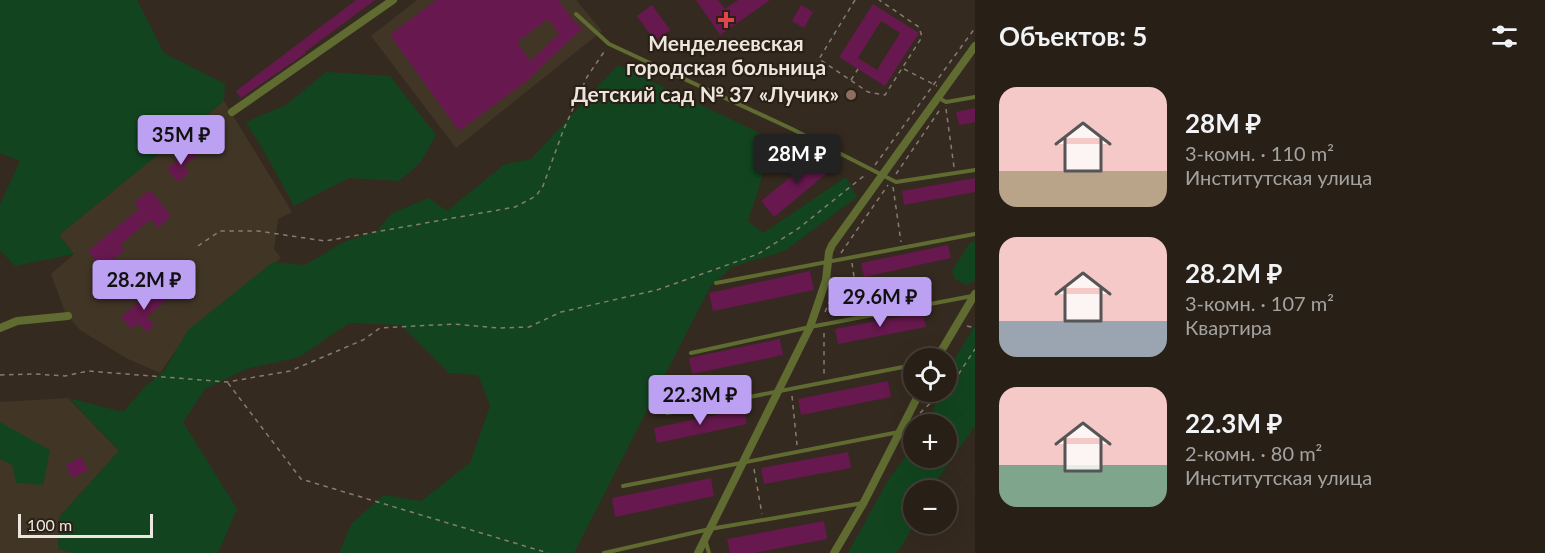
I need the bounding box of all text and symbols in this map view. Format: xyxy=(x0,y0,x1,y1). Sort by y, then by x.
marker: Менделеевская городская больница xyxy=(717,11,735,29)
text: Объектов: 5 xyxy=(999,20,1147,52)
icon: filters xyxy=(1488,20,1521,53)
place label: Менделеевская городская больница xyxy=(626,30,826,79)
place label: Детский сад № 37 «Лучик» xyxy=(571,81,839,106)
marker: Детский сад № 37 «Лучик» xyxy=(844,88,858,102)
text: 28M ₽ xyxy=(1185,107,1261,139)
icon: home xyxy=(1047,111,1119,183)
pin: 35M ₽ xyxy=(139,115,223,166)
text: 35M ₽ xyxy=(152,122,210,146)
pin: 28M ₽ xyxy=(755,134,839,185)
text: 28M ₽ xyxy=(768,141,826,165)
text: 3-комн. · 110 m² xyxy=(1185,141,1334,165)
text: Институтская улица xyxy=(1185,165,1372,189)
text: 28.2M ₽ xyxy=(1185,257,1282,289)
pin: 28.2M ₽ xyxy=(89,260,199,311)
icon: home xyxy=(1047,261,1119,333)
text: 28.2M ₽ xyxy=(107,267,181,291)
pin: 29.6M ₽ xyxy=(825,277,935,328)
text: 29.6M ₽ xyxy=(843,284,917,308)
text: 3-комн. · 107 m² xyxy=(1185,291,1334,315)
text: Квартира xyxy=(1185,315,1272,339)
map controls xyxy=(903,348,957,534)
button: locate xyxy=(903,348,957,402)
pin: 22.3M ₽ xyxy=(645,375,755,426)
text: 22.3M ₽ xyxy=(663,382,737,406)
text: 22.3M ₽ xyxy=(1185,407,1282,439)
icon: home xyxy=(1047,411,1119,483)
button: + xyxy=(903,414,957,468)
text: 2-комн. · 80 m² xyxy=(1185,441,1322,465)
text: Институтская улица xyxy=(1185,465,1372,489)
button: − xyxy=(903,480,957,534)
scale bar xyxy=(18,511,153,538)
text: 100 m xyxy=(27,515,72,534)

